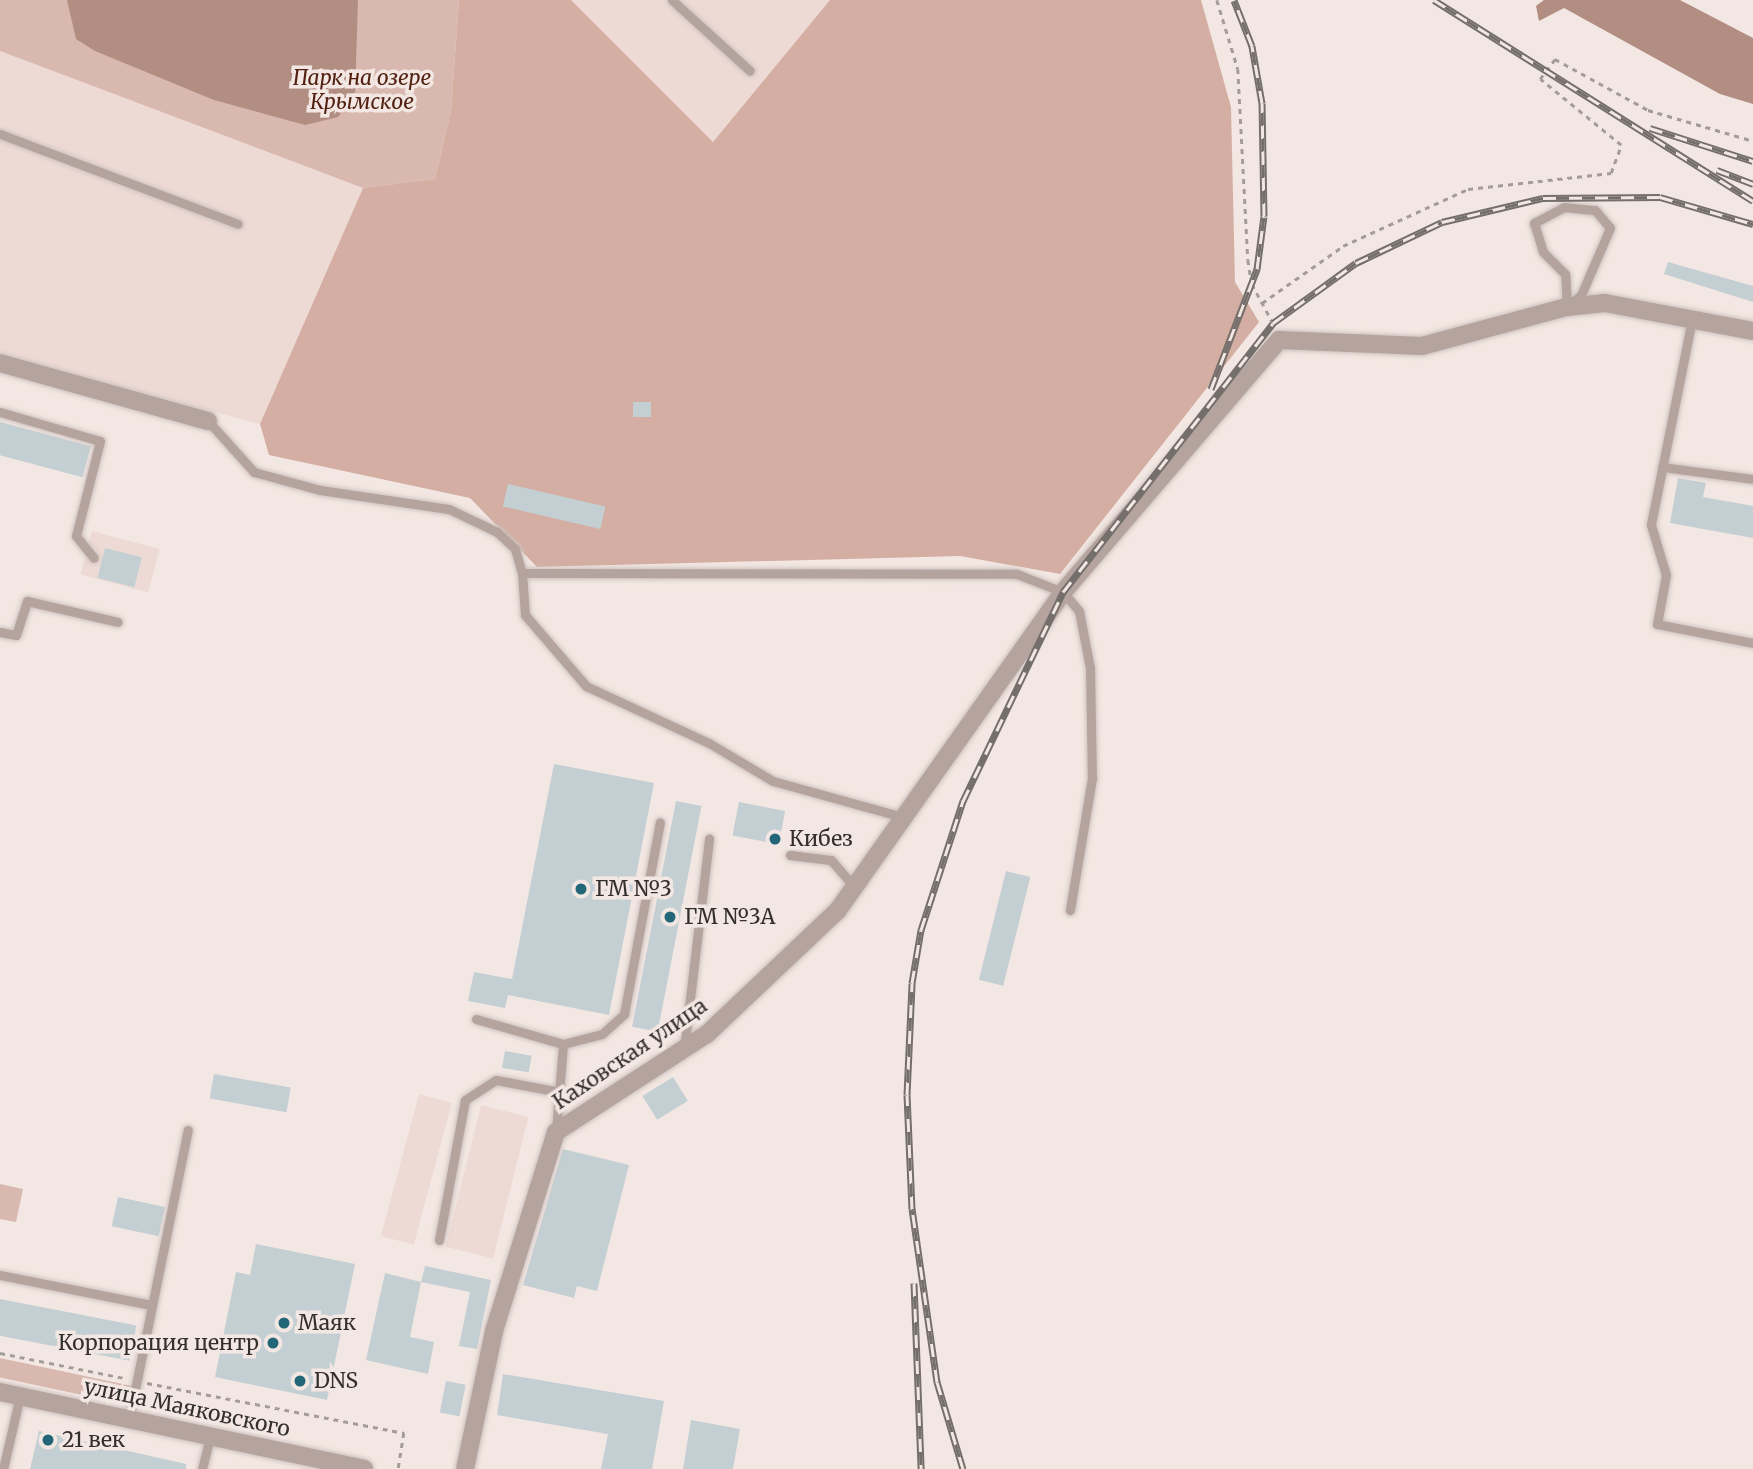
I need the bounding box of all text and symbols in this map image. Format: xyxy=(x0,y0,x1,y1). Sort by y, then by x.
park label: Парк на озере Крымское xyxy=(293,65,431,115)
place label: Кибез xyxy=(789,826,853,852)
marker: Кибез xyxy=(767,831,783,847)
place label: ГМ №3 xyxy=(595,876,672,902)
marker: ГМ №3 xyxy=(573,881,589,897)
place label: ГМ №3А xyxy=(684,904,776,930)
marker: ГМ №3А xyxy=(662,909,678,925)
street label: Каховская улица xyxy=(548,993,712,1115)
place label: Маяк xyxy=(298,1310,356,1336)
marker: Маяк xyxy=(276,1315,292,1331)
place label: Корпорация центр xyxy=(58,1330,259,1356)
marker: Корпорация центр xyxy=(265,1335,281,1351)
place label: DNS xyxy=(314,1368,358,1394)
marker: DNS xyxy=(292,1373,308,1389)
street label: улица Маяковского xyxy=(82,1374,292,1442)
place label: 21 век xyxy=(62,1427,125,1453)
marker: 21 век xyxy=(40,1432,56,1448)

